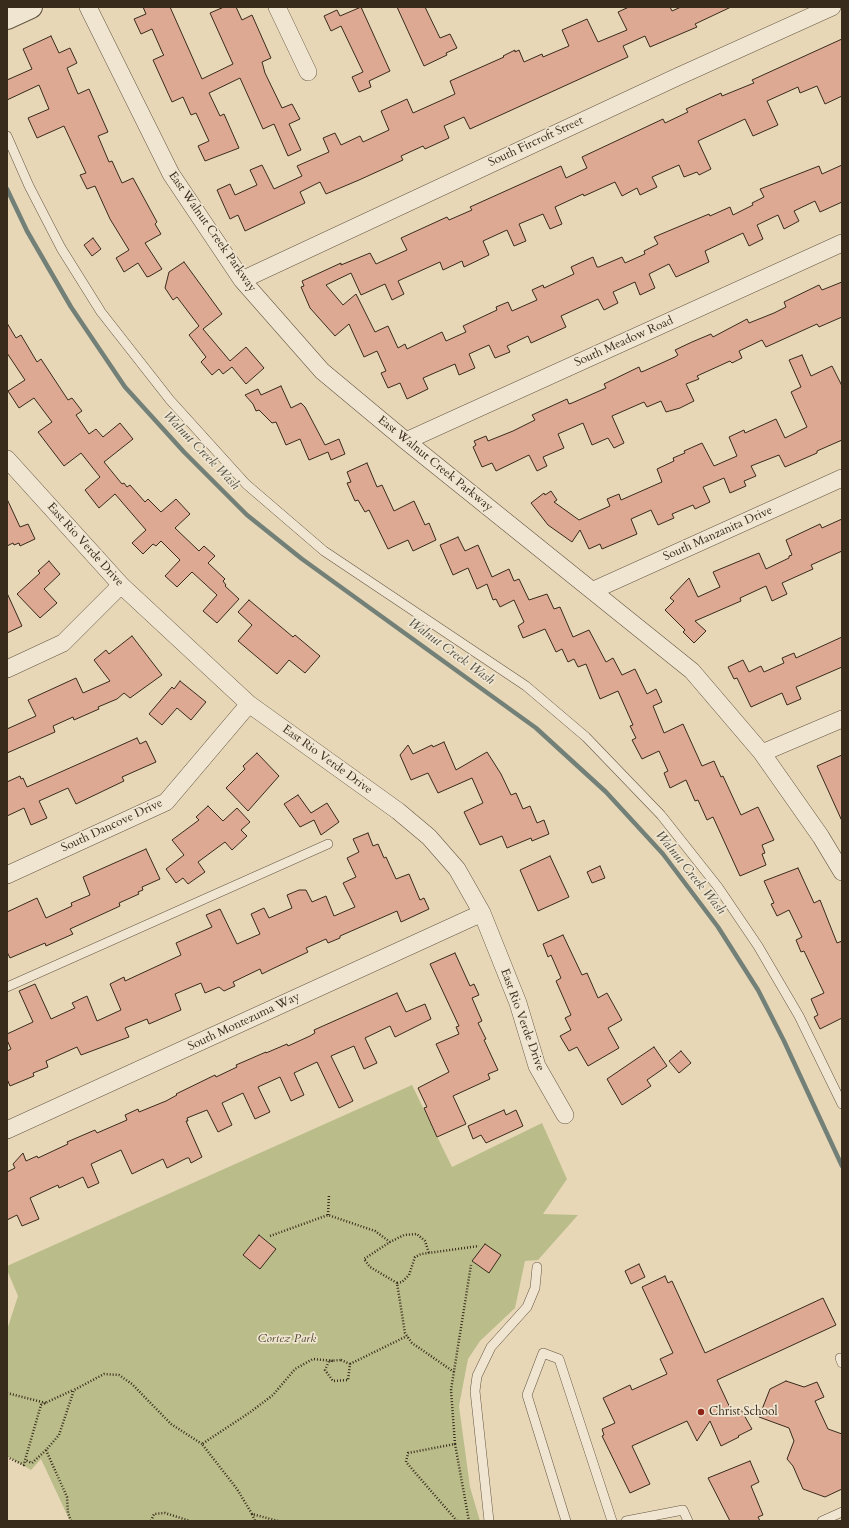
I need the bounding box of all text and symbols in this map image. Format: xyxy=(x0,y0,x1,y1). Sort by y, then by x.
street label: South Fircroft Street xyxy=(486,114,586,170)
street label: East Walnut Creek Parkway xyxy=(165,169,259,295)
street label: South Meadow Road xyxy=(572,314,676,370)
water label: Walnut Creek Wash xyxy=(160,409,242,493)
street label: East Walnut Creek Parkway xyxy=(375,413,495,515)
street label: East Rio Verde Drive xyxy=(44,500,126,590)
street label: South Manzanita Drive xyxy=(661,503,775,565)
water label: Walnut Creek Wash xyxy=(405,615,497,689)
street label: East Rio Verde Drive xyxy=(279,723,375,797)
street label: South Dancove Drive xyxy=(59,796,165,856)
water label: Walnut Creek Wash xyxy=(652,828,728,918)
street label: East Rio Verde Drive xyxy=(497,967,547,1073)
street label: South Montezuma Way xyxy=(186,990,302,1054)
park label: Cortez Park xyxy=(258,1332,316,1346)
place label: Christ School xyxy=(709,1405,778,1419)
marker: Christ School xyxy=(696,1407,706,1417)

